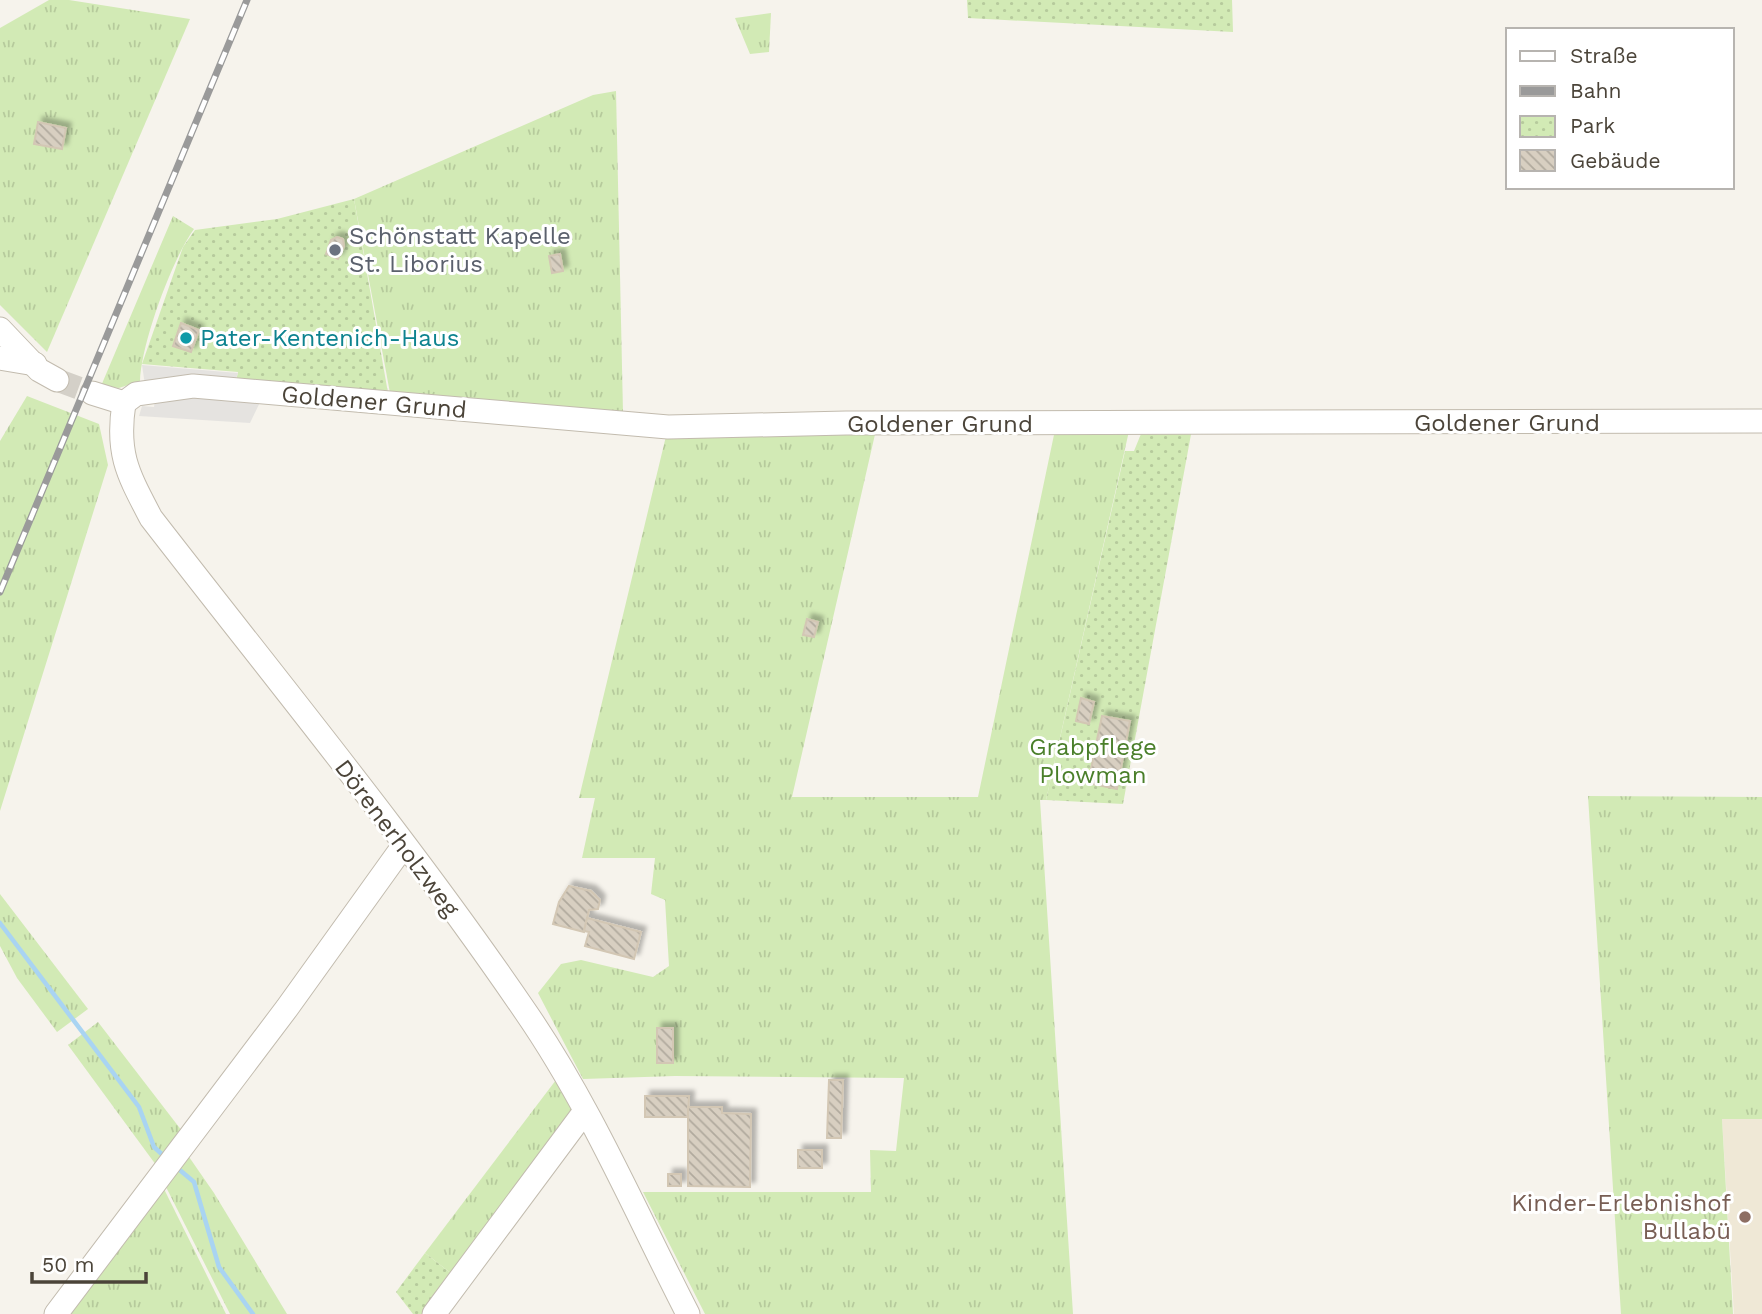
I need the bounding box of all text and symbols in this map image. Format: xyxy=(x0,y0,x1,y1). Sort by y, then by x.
legend xyxy=(1506,28,1734,189)
text: Straße xyxy=(1570,43,1638,68)
text: Bahn xyxy=(1570,78,1622,103)
text: Park xyxy=(1570,113,1615,138)
text: Gebäude xyxy=(1570,148,1661,173)
place label: Schönstatt Kapelle St. Liborius xyxy=(349,222,571,278)
marker: Schönstatt Kapelle St. Liborius xyxy=(327,242,343,258)
place label: Pater-Kentenich-Haus xyxy=(200,324,459,352)
marker: Pater-Kentenich-Haus xyxy=(178,330,194,346)
street label: Goldener Grund xyxy=(280,380,468,424)
street label: Goldener Grund xyxy=(1414,409,1600,437)
street label: Goldener Grund xyxy=(847,410,1033,438)
park label: Grabpflege Plowman xyxy=(1029,733,1157,789)
street label: Dörenerholzweg xyxy=(329,754,465,922)
place label: Kinder-Erlebnishof Bullabü xyxy=(1511,1189,1732,1245)
marker: Kinder-Erlebnishof Bullabü xyxy=(1737,1209,1753,1225)
scale bar xyxy=(32,1240,145,1284)
text: 50 m xyxy=(42,1252,94,1277)

